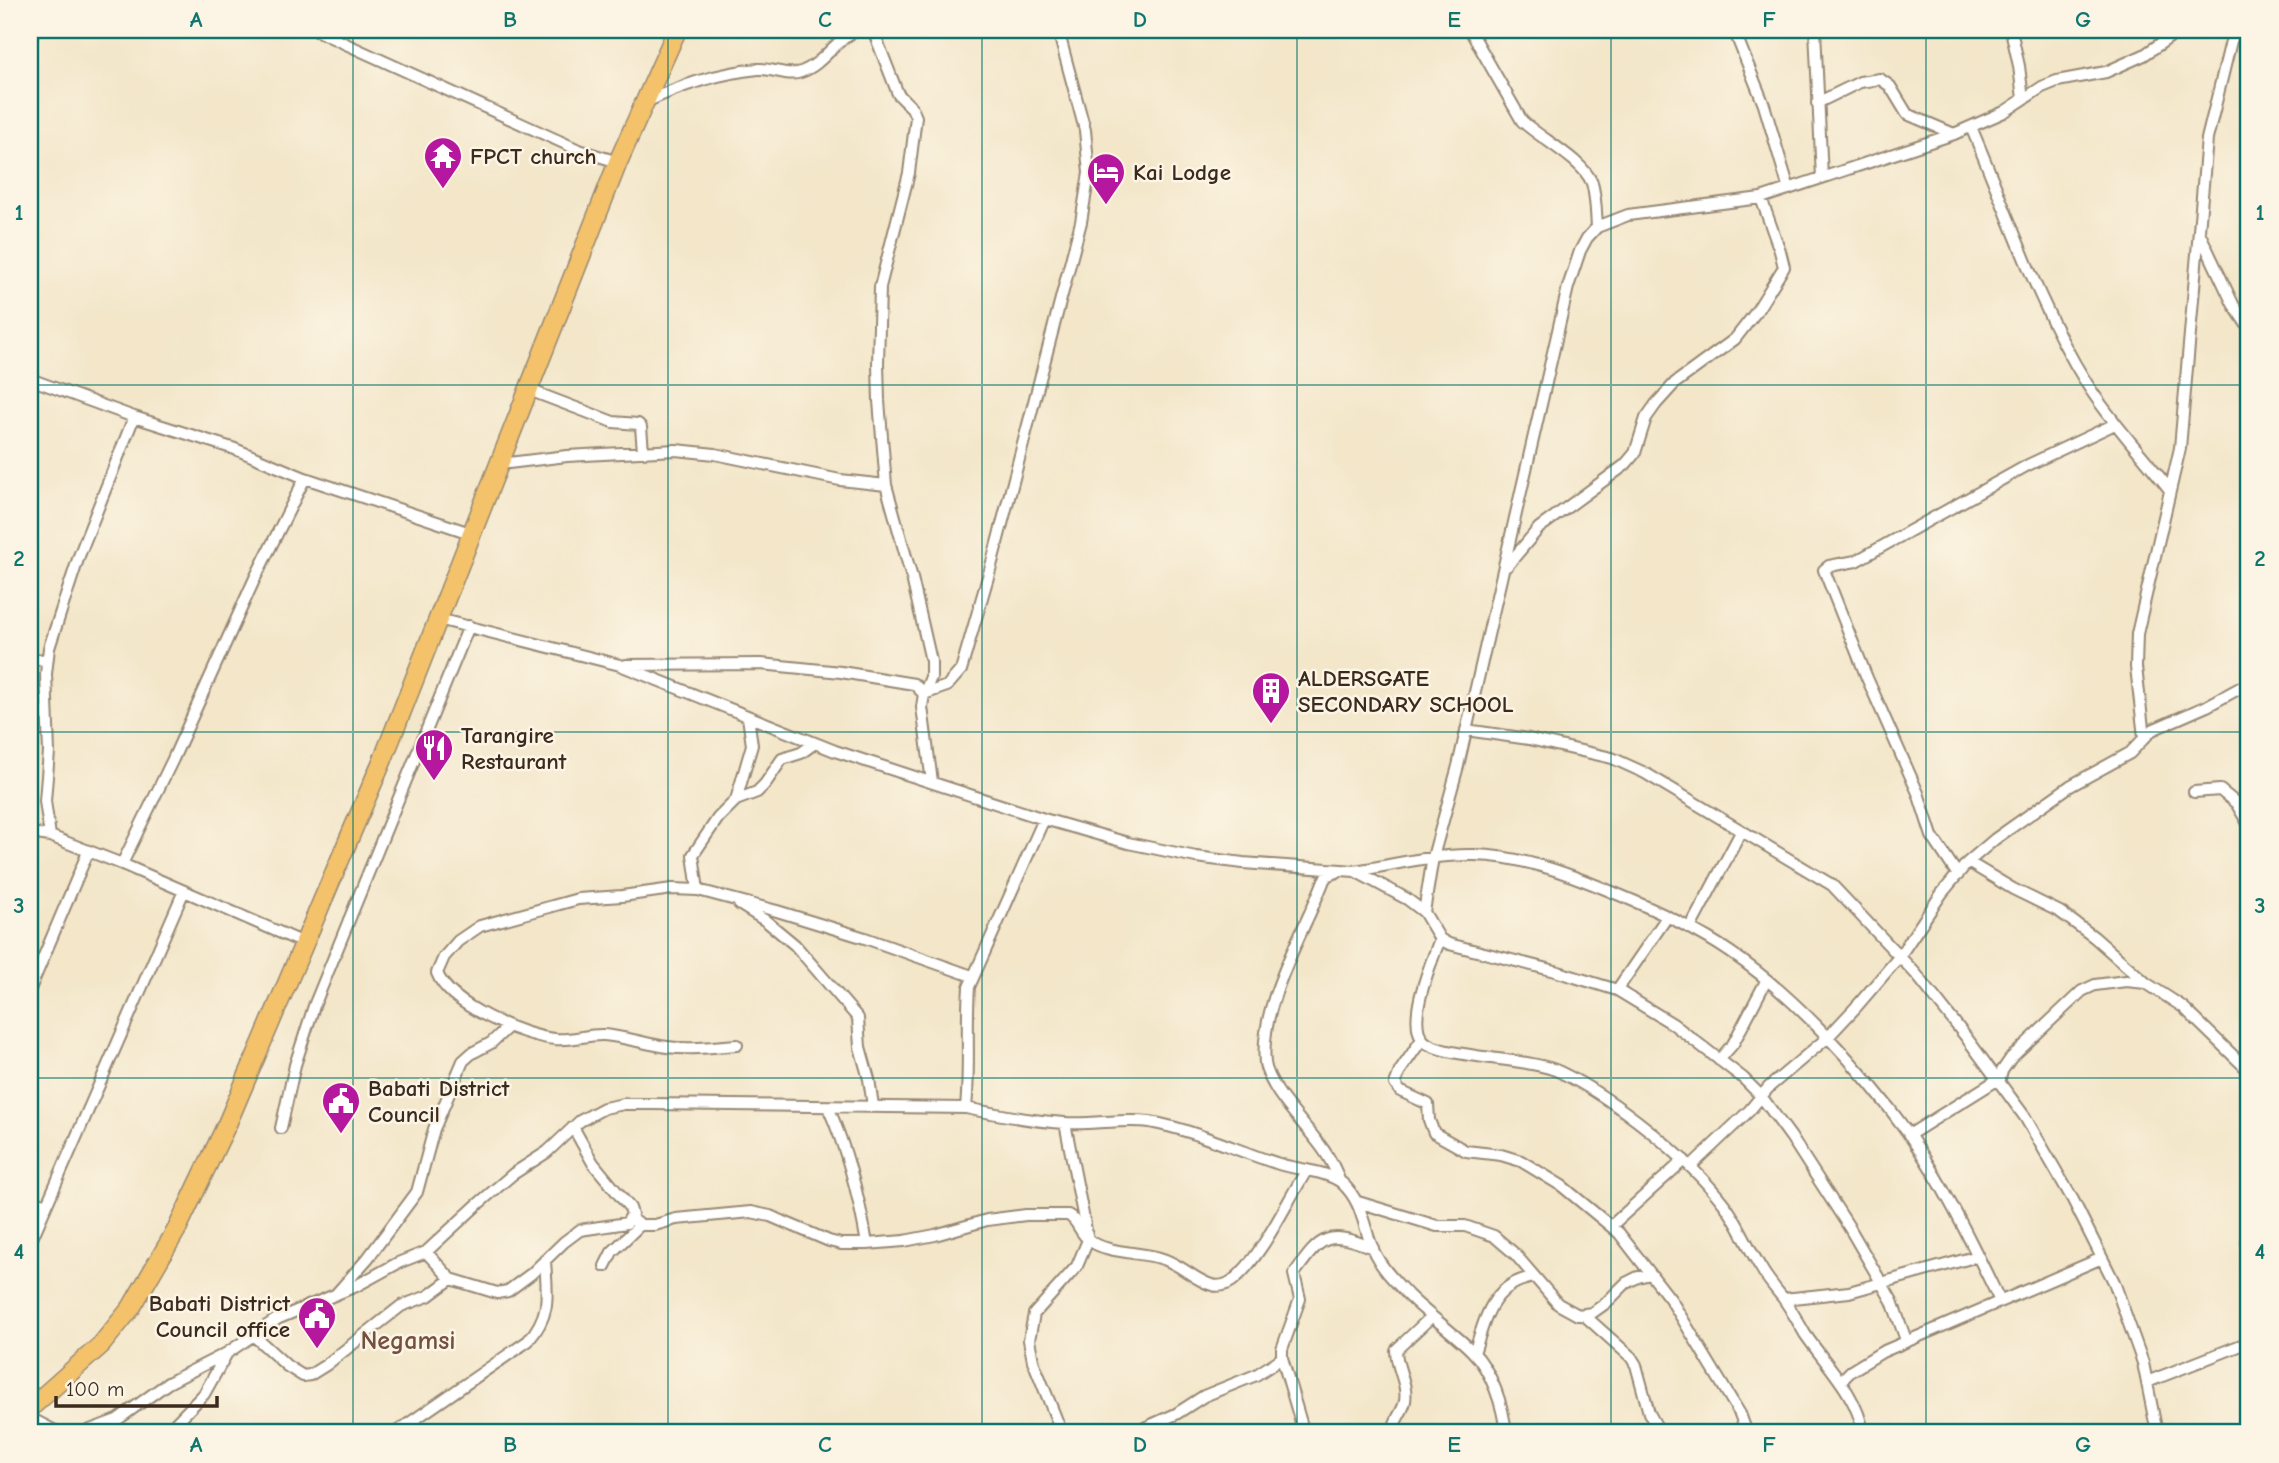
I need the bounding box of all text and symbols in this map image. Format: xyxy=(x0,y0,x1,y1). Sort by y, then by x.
text: A xyxy=(190,6,203,33)
text: B xyxy=(503,6,517,33)
text: C xyxy=(818,6,832,33)
text: D xyxy=(1133,6,1147,33)
text: E xyxy=(1447,6,1461,33)
text: F xyxy=(1762,6,1776,33)
text: G xyxy=(2075,6,2091,33)
temple icon: FPCT church xyxy=(422,135,464,190)
place label: FPCT church xyxy=(470,143,597,170)
hotel icon: Kai Lodge xyxy=(1085,151,1127,206)
place label: Kai Lodge xyxy=(1133,159,1231,186)
text: 1 xyxy=(14,199,24,226)
text: 1 xyxy=(2255,199,2265,226)
text: 2 xyxy=(13,545,25,572)
text: 2 xyxy=(2254,545,2266,572)
place label: ALDERSGATE SECONDARY SCHOOL xyxy=(1298,665,1514,718)
building icon: ALDERSGATE SECONDARY SCHOOL xyxy=(1250,670,1292,725)
place label: Tarangire Restaurant xyxy=(461,722,567,775)
restaurant icon: Tarangire Restaurant xyxy=(413,727,455,782)
text: 3 xyxy=(13,892,25,919)
text: 3 xyxy=(2254,892,2266,919)
place label: Babati District Council xyxy=(368,1075,510,1128)
public building icon: Babati District Council xyxy=(320,1080,362,1135)
text: 4 xyxy=(14,1238,25,1265)
text: 4 xyxy=(2255,1238,2266,1265)
place label: Babati District Council office xyxy=(149,1290,290,1343)
public building icon: Babati District Council office xyxy=(296,1295,338,1350)
district label: Negamsi xyxy=(360,1326,456,1356)
scale bar xyxy=(56,1365,217,1409)
text: 100 m xyxy=(66,1377,124,1401)
text: A xyxy=(190,1431,203,1458)
text: B xyxy=(503,1431,517,1458)
text: C xyxy=(818,1431,832,1458)
text: D xyxy=(1133,1431,1147,1458)
text: E xyxy=(1447,1431,1461,1458)
text: F xyxy=(1762,1431,1776,1458)
text: G xyxy=(2075,1431,2091,1458)

